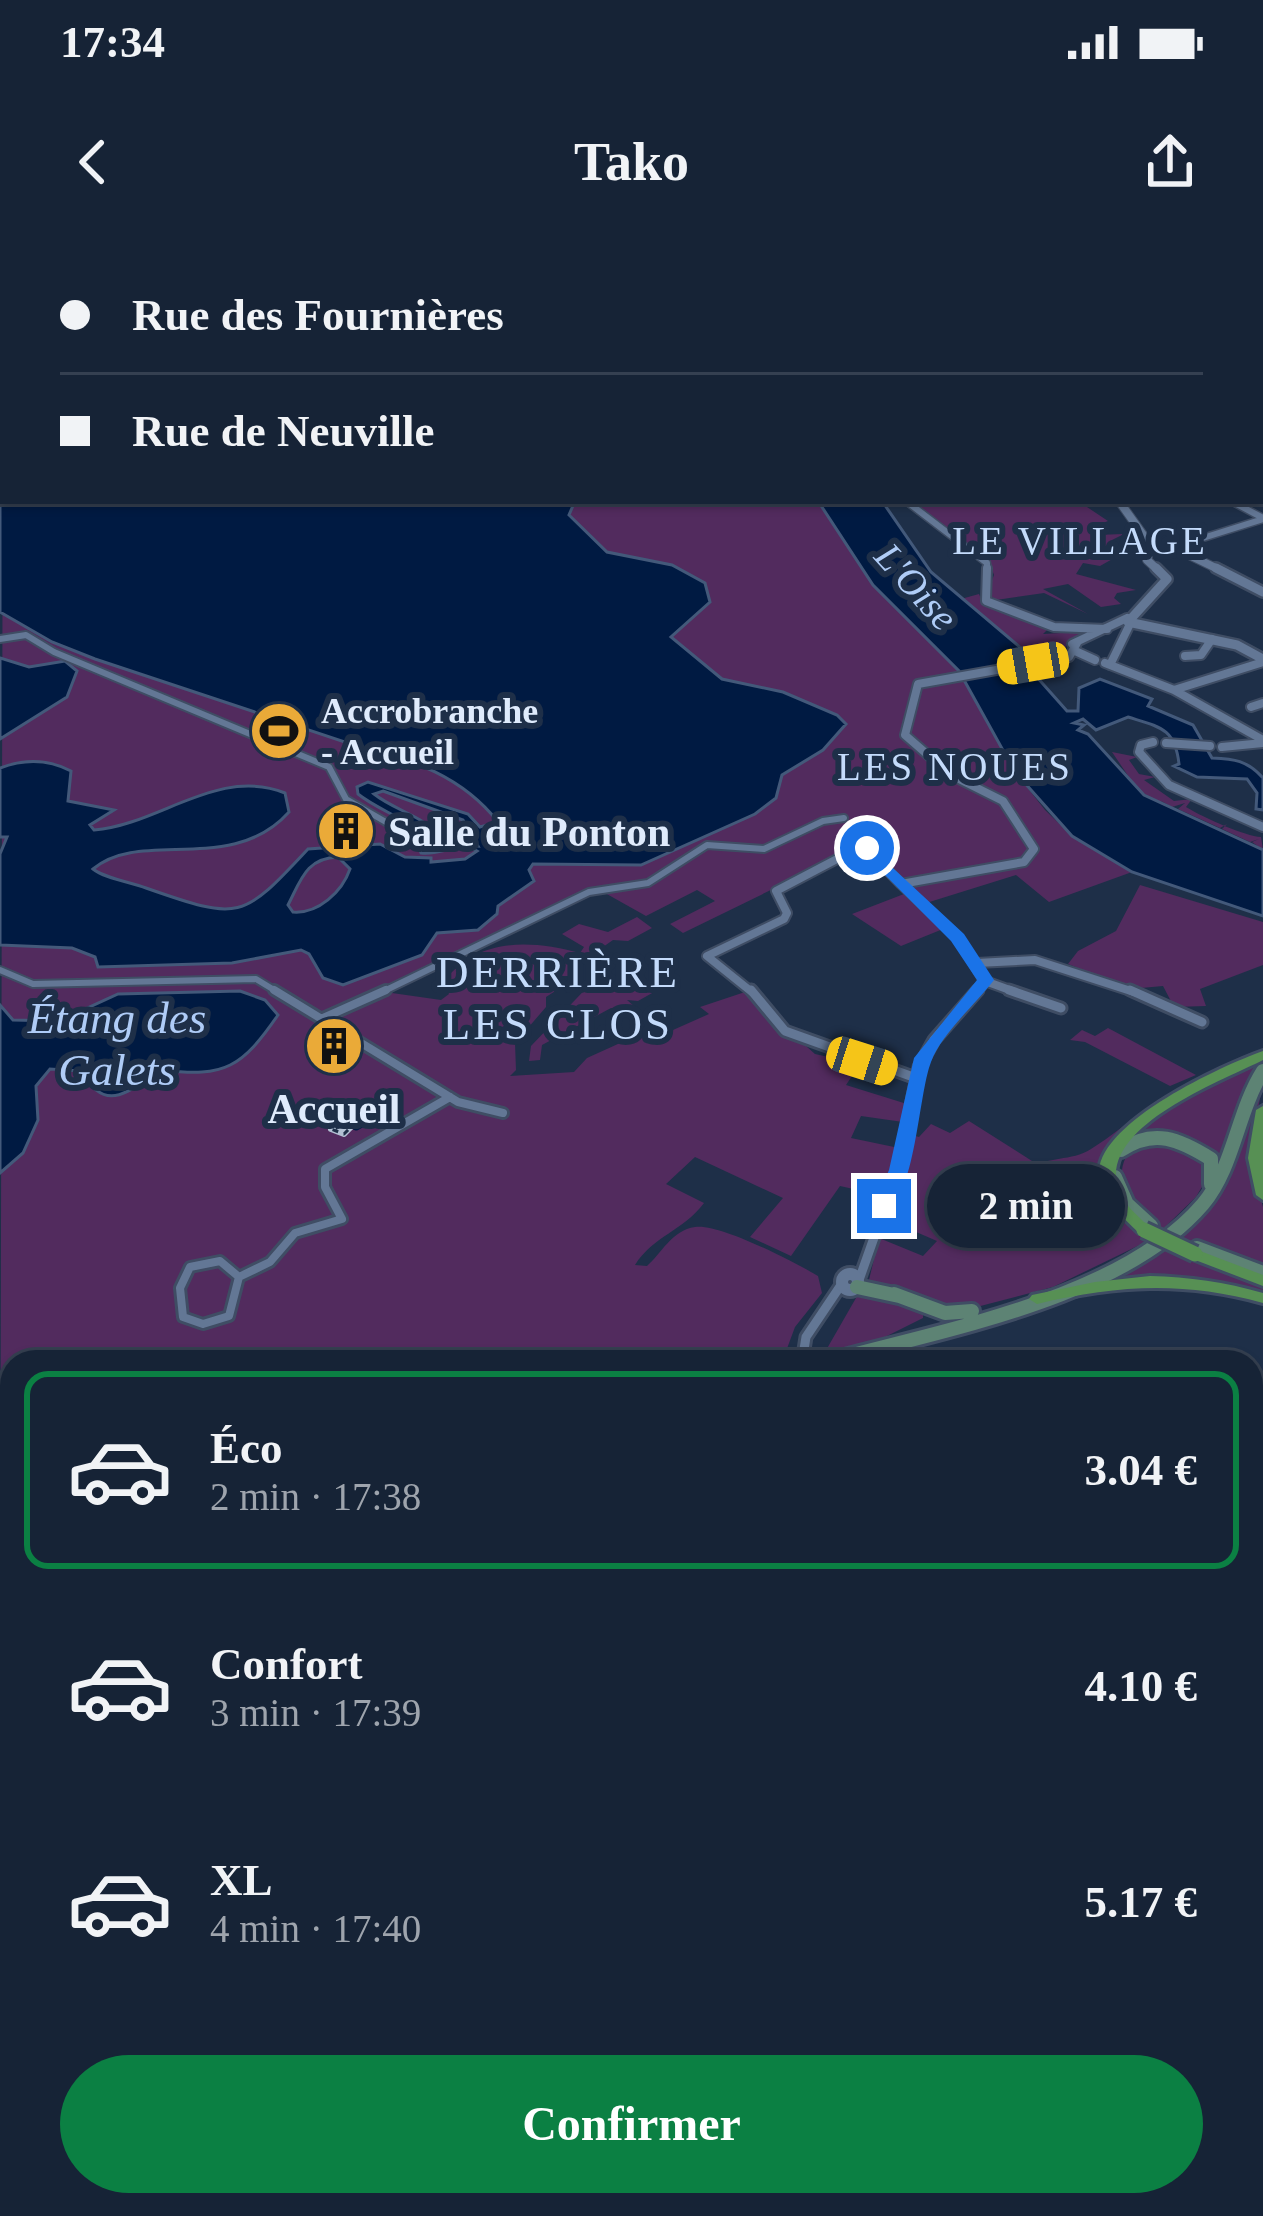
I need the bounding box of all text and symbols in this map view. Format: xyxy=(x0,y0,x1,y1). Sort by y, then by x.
text: 17:34 xyxy=(60,17,165,67)
icon: back xyxy=(60,129,126,195)
icon: share xyxy=(1137,129,1203,195)
text: Tako xyxy=(574,132,689,192)
text: Rue des Fournières xyxy=(132,290,504,340)
text: Rue de Neuville xyxy=(132,406,434,456)
district label: LE VILLAGE xyxy=(952,519,1208,562)
water label: L'Oise xyxy=(866,533,967,638)
car xyxy=(994,639,1072,687)
place label: Accrobranche - Accueil xyxy=(321,691,538,772)
sports icon: Accrobranche - Accueil xyxy=(248,700,310,762)
district label: LES NOUES xyxy=(837,745,1073,788)
building icon: Salle du Ponton xyxy=(315,800,377,862)
place label: Salle du Ponton xyxy=(388,809,670,855)
route start xyxy=(840,821,894,875)
district label: DERRIÈRE LES CLOS xyxy=(436,947,680,1049)
water label: Étang des Galets xyxy=(27,993,206,1095)
building icon: Accueil xyxy=(303,1015,365,1077)
car xyxy=(822,1033,902,1089)
place label: Accueil xyxy=(268,1086,400,1132)
callout: 2 min xyxy=(926,1164,1124,1248)
route end xyxy=(857,1179,911,1233)
text: 2 min xyxy=(979,1184,1073,1227)
icon: car xyxy=(66,1416,174,1524)
text: Éco xyxy=(210,1423,283,1473)
text: 3.04 € xyxy=(1085,1445,1197,1495)
text: 2 min · 17:38 xyxy=(210,1475,421,1518)
icon: car xyxy=(66,1632,174,1740)
text: Confort xyxy=(210,1639,362,1689)
text: 4.10 € xyxy=(1085,1661,1197,1711)
text: 3 min · 17:39 xyxy=(210,1691,421,1734)
icon: car xyxy=(66,1848,174,1956)
text: XL xyxy=(210,1855,273,1905)
text: 5.17 € xyxy=(1085,1877,1197,1927)
text: 4 min · 17:40 xyxy=(210,1907,421,1950)
button: Confirmer xyxy=(60,2055,1203,2193)

